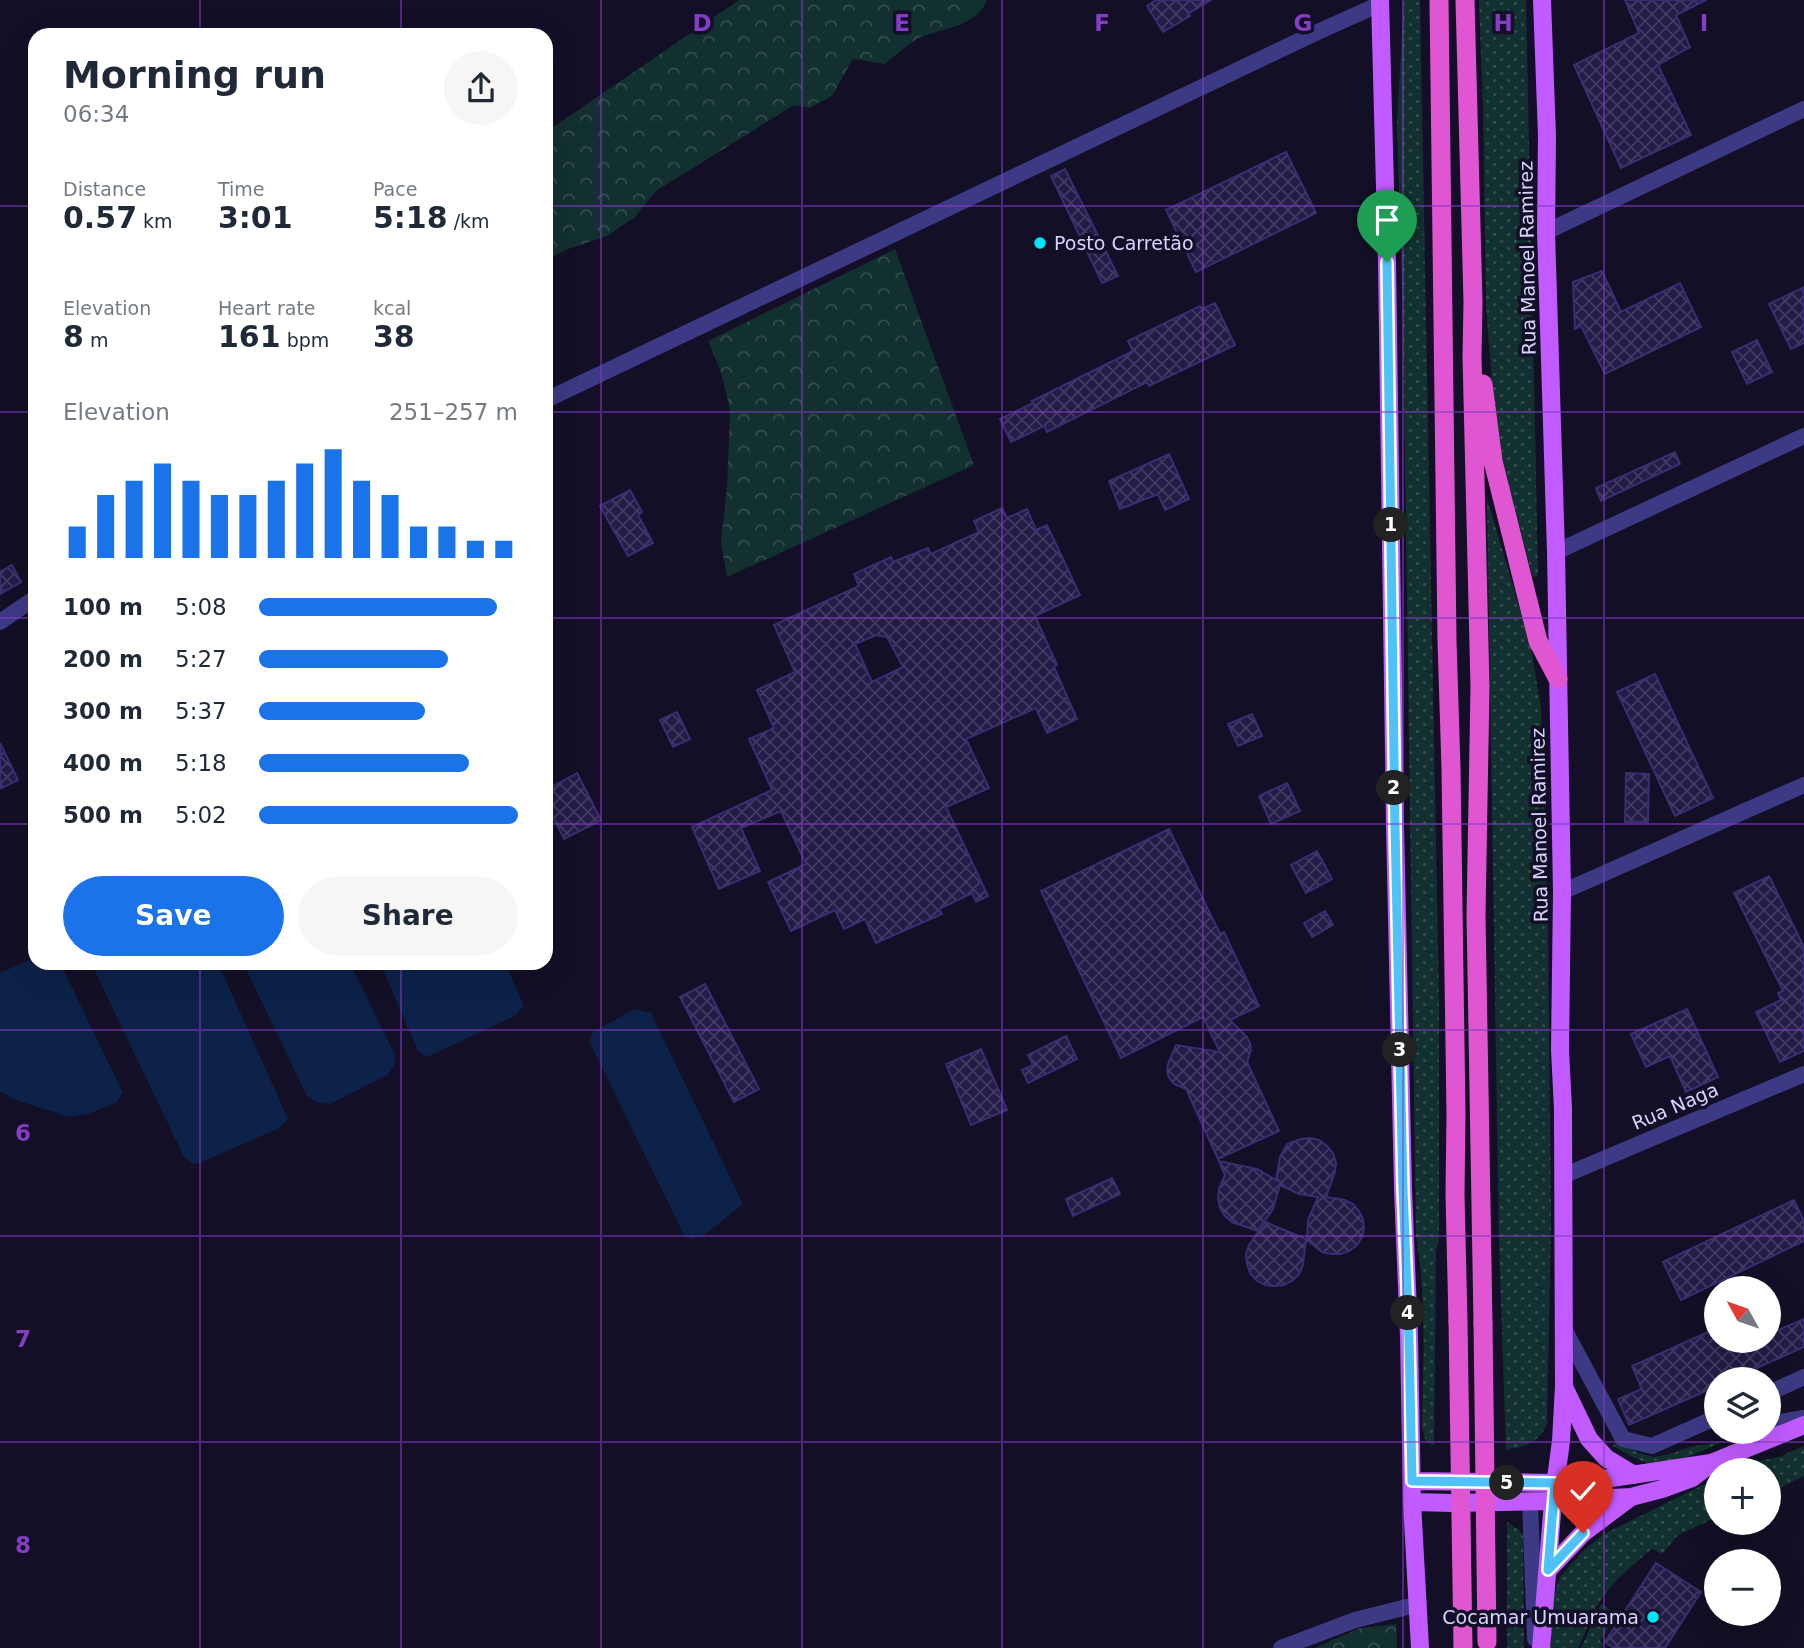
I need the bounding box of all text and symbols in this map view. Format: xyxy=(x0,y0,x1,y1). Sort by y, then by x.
text: D xyxy=(692,10,712,36)
text: E xyxy=(894,10,910,36)
text: F xyxy=(1094,10,1110,36)
text: G xyxy=(1294,10,1312,36)
text: H xyxy=(1493,10,1513,36)
text: I xyxy=(1700,10,1708,36)
button: share xyxy=(444,51,518,125)
text: Morning run xyxy=(63,53,326,97)
text: 06:34 xyxy=(63,101,129,127)
street label: Rua Manoel Ramirez xyxy=(1514,161,1540,355)
text: Distance xyxy=(63,178,146,200)
text: Time xyxy=(218,178,265,200)
text: Pace xyxy=(373,178,417,200)
pin xyxy=(1357,190,1417,262)
text: 0.57 xyxy=(63,200,137,235)
text: 3:01 xyxy=(218,200,293,235)
text: 5:18 xyxy=(373,200,448,235)
icon: arrive xyxy=(1368,201,1406,239)
text: km xyxy=(137,210,173,232)
text: /km xyxy=(448,210,490,232)
place label: Posto Carretão xyxy=(1054,232,1194,254)
marker: Posto Carretão xyxy=(1032,235,1048,251)
text: Elevation xyxy=(63,297,151,319)
text: Heart rate xyxy=(218,297,316,319)
text: kcal xyxy=(373,297,411,319)
text: 8 xyxy=(63,319,84,354)
text: 161 xyxy=(218,319,281,354)
text: 38 xyxy=(373,319,415,354)
text: m xyxy=(84,329,108,351)
text: bpm xyxy=(281,329,329,351)
text: Elevation xyxy=(63,399,170,425)
text: 251–257 m xyxy=(389,399,518,425)
pin: 1 xyxy=(1374,508,1408,542)
text: 1 xyxy=(1384,513,1397,535)
text: 100 m xyxy=(63,594,143,620)
text: 5:08 xyxy=(175,594,227,620)
text: 200 m xyxy=(63,646,143,672)
text: 5:27 xyxy=(175,646,227,672)
text: 300 m xyxy=(63,698,143,724)
text: 5:37 xyxy=(175,698,227,724)
street label: Rua Manoel Ramirez xyxy=(1526,728,1552,922)
text: 400 m xyxy=(63,750,143,776)
text: 5:18 xyxy=(175,750,227,776)
pin: 2 xyxy=(1376,770,1412,806)
text: 2 xyxy=(1387,776,1400,798)
text: 500 m xyxy=(63,802,143,828)
text: 5:02 xyxy=(175,802,227,828)
button: Save xyxy=(63,876,284,956)
button: Share xyxy=(298,876,518,956)
pin: 3 xyxy=(1382,1032,1418,1068)
text: 3 xyxy=(1393,1038,1406,1060)
street label: Rua Naga xyxy=(1629,1078,1721,1134)
text: 6 xyxy=(15,1120,31,1146)
north arrow xyxy=(1704,1276,1782,1353)
map controls xyxy=(1704,1276,1781,1626)
pin: 4 xyxy=(1390,1296,1426,1330)
text: 4 xyxy=(1401,1301,1414,1323)
text: 7 xyxy=(15,1326,31,1352)
button: layers xyxy=(1704,1367,1781,1444)
button: + xyxy=(1704,1458,1781,1535)
pin xyxy=(1553,1461,1613,1533)
pin: 5 xyxy=(1490,1466,1524,1500)
text: 5 xyxy=(1500,1471,1513,1493)
icon: check xyxy=(1564,1472,1602,1510)
text: 8 xyxy=(15,1532,31,1558)
button: − xyxy=(1704,1549,1781,1626)
place label: Cocamar Umuarama xyxy=(1442,1606,1639,1628)
marker: Cocamar Umuarama xyxy=(1645,1609,1661,1625)

